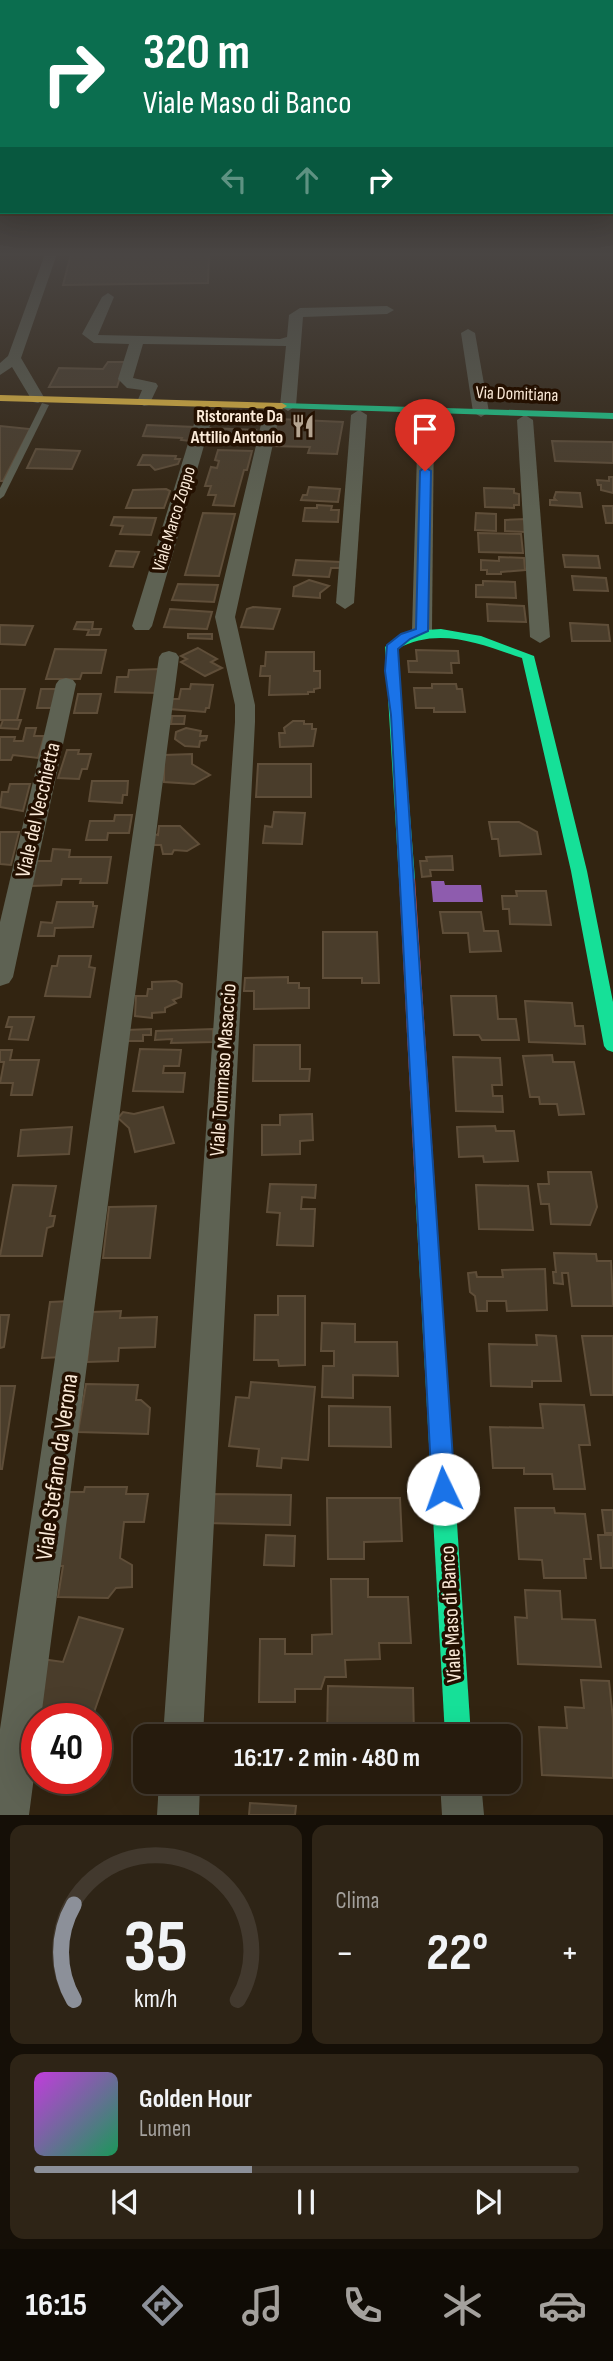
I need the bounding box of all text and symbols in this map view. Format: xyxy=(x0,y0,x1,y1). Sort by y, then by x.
text: 320 m xyxy=(143,24,250,83)
icon: right xyxy=(28,28,119,119)
text: Viale Maso di Banco xyxy=(143,84,351,123)
icon: left xyxy=(215,161,253,199)
icon: ahead xyxy=(288,161,326,199)
icon: right xyxy=(361,161,399,199)
street label: Via Domitiana xyxy=(475,382,559,406)
pin xyxy=(395,399,455,471)
place label: Ristorante Da Attilio Antonio xyxy=(190,406,283,448)
icon: arrive xyxy=(406,410,444,448)
restaurant icon: Ristorante Da Attilio Antonio xyxy=(289,412,317,440)
street label: Viale Marco Zoppo xyxy=(148,464,200,574)
street label: Viale del Vecchietta xyxy=(10,740,66,880)
street label: Viale Tommaso Masaccio xyxy=(204,983,242,1157)
street label: Viale Stefano da Verona xyxy=(30,1372,84,1562)
position arrow xyxy=(406,1452,480,1526)
street label: Viale Maso di Banco xyxy=(435,1545,467,1683)
speed limit sign: 40 xyxy=(21,1703,112,1794)
text: 16:17 · 2 min · 480 m xyxy=(234,1743,420,1774)
text: Clima xyxy=(336,1887,379,1915)
text: 35 xyxy=(123,1905,188,1993)
text: 22° xyxy=(426,1922,488,1985)
text: − xyxy=(336,1931,354,1976)
text: + xyxy=(560,1931,579,1976)
text: km/h xyxy=(134,1984,177,2015)
text: Golden Hour xyxy=(139,2084,252,2115)
text: Lumen xyxy=(139,2115,191,2143)
icon: previous xyxy=(106,2183,144,2221)
icon: pause xyxy=(287,2183,325,2221)
icon: next xyxy=(469,2183,507,2221)
icon: directions xyxy=(138,2281,187,2330)
icon: music xyxy=(238,2281,287,2330)
icon: phone xyxy=(338,2281,387,2330)
icon: climate xyxy=(438,2281,487,2330)
icon: car xyxy=(538,2281,587,2330)
text: 16:15 xyxy=(26,2286,87,2325)

